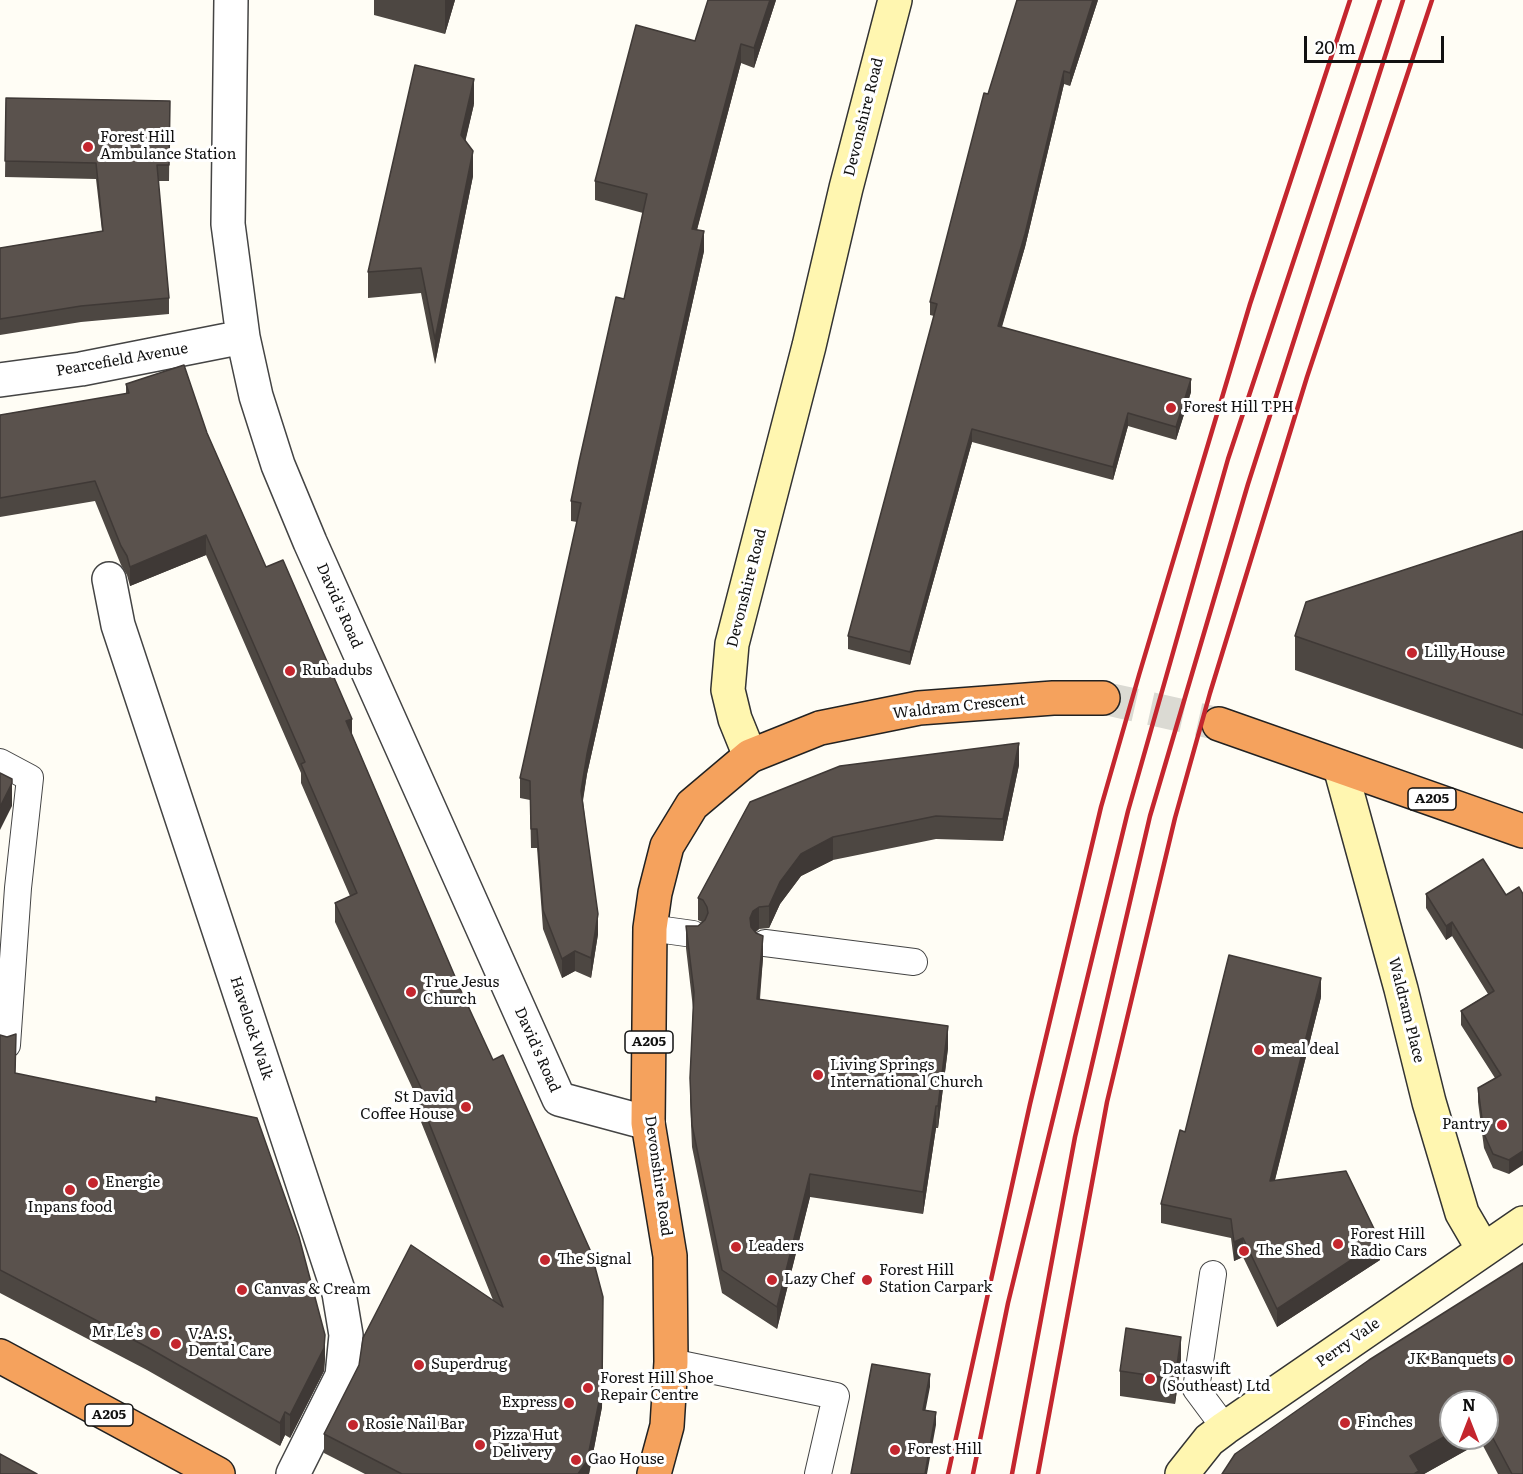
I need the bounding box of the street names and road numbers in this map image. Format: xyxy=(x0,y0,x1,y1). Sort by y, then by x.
street label: Devonshire Road xyxy=(841,56,887,178)
street label: Pearcefield Avenue xyxy=(55,340,189,380)
street label: Devonshire Road xyxy=(724,527,770,649)
street label: David's Road xyxy=(312,561,366,651)
street label: Waldram Crescent xyxy=(892,691,1026,723)
road number: A205 xyxy=(1408,788,1456,810)
street label: Waldram Place xyxy=(1384,955,1428,1065)
street label: Havelock Walk xyxy=(226,974,276,1082)
street label: David's Road xyxy=(510,1005,564,1095)
road number: A205 xyxy=(625,1031,673,1053)
street label: Devonshire Road xyxy=(641,1114,675,1238)
street label: Perry Vale xyxy=(1313,1315,1383,1371)
road number: A205 xyxy=(85,1404,133,1426)

